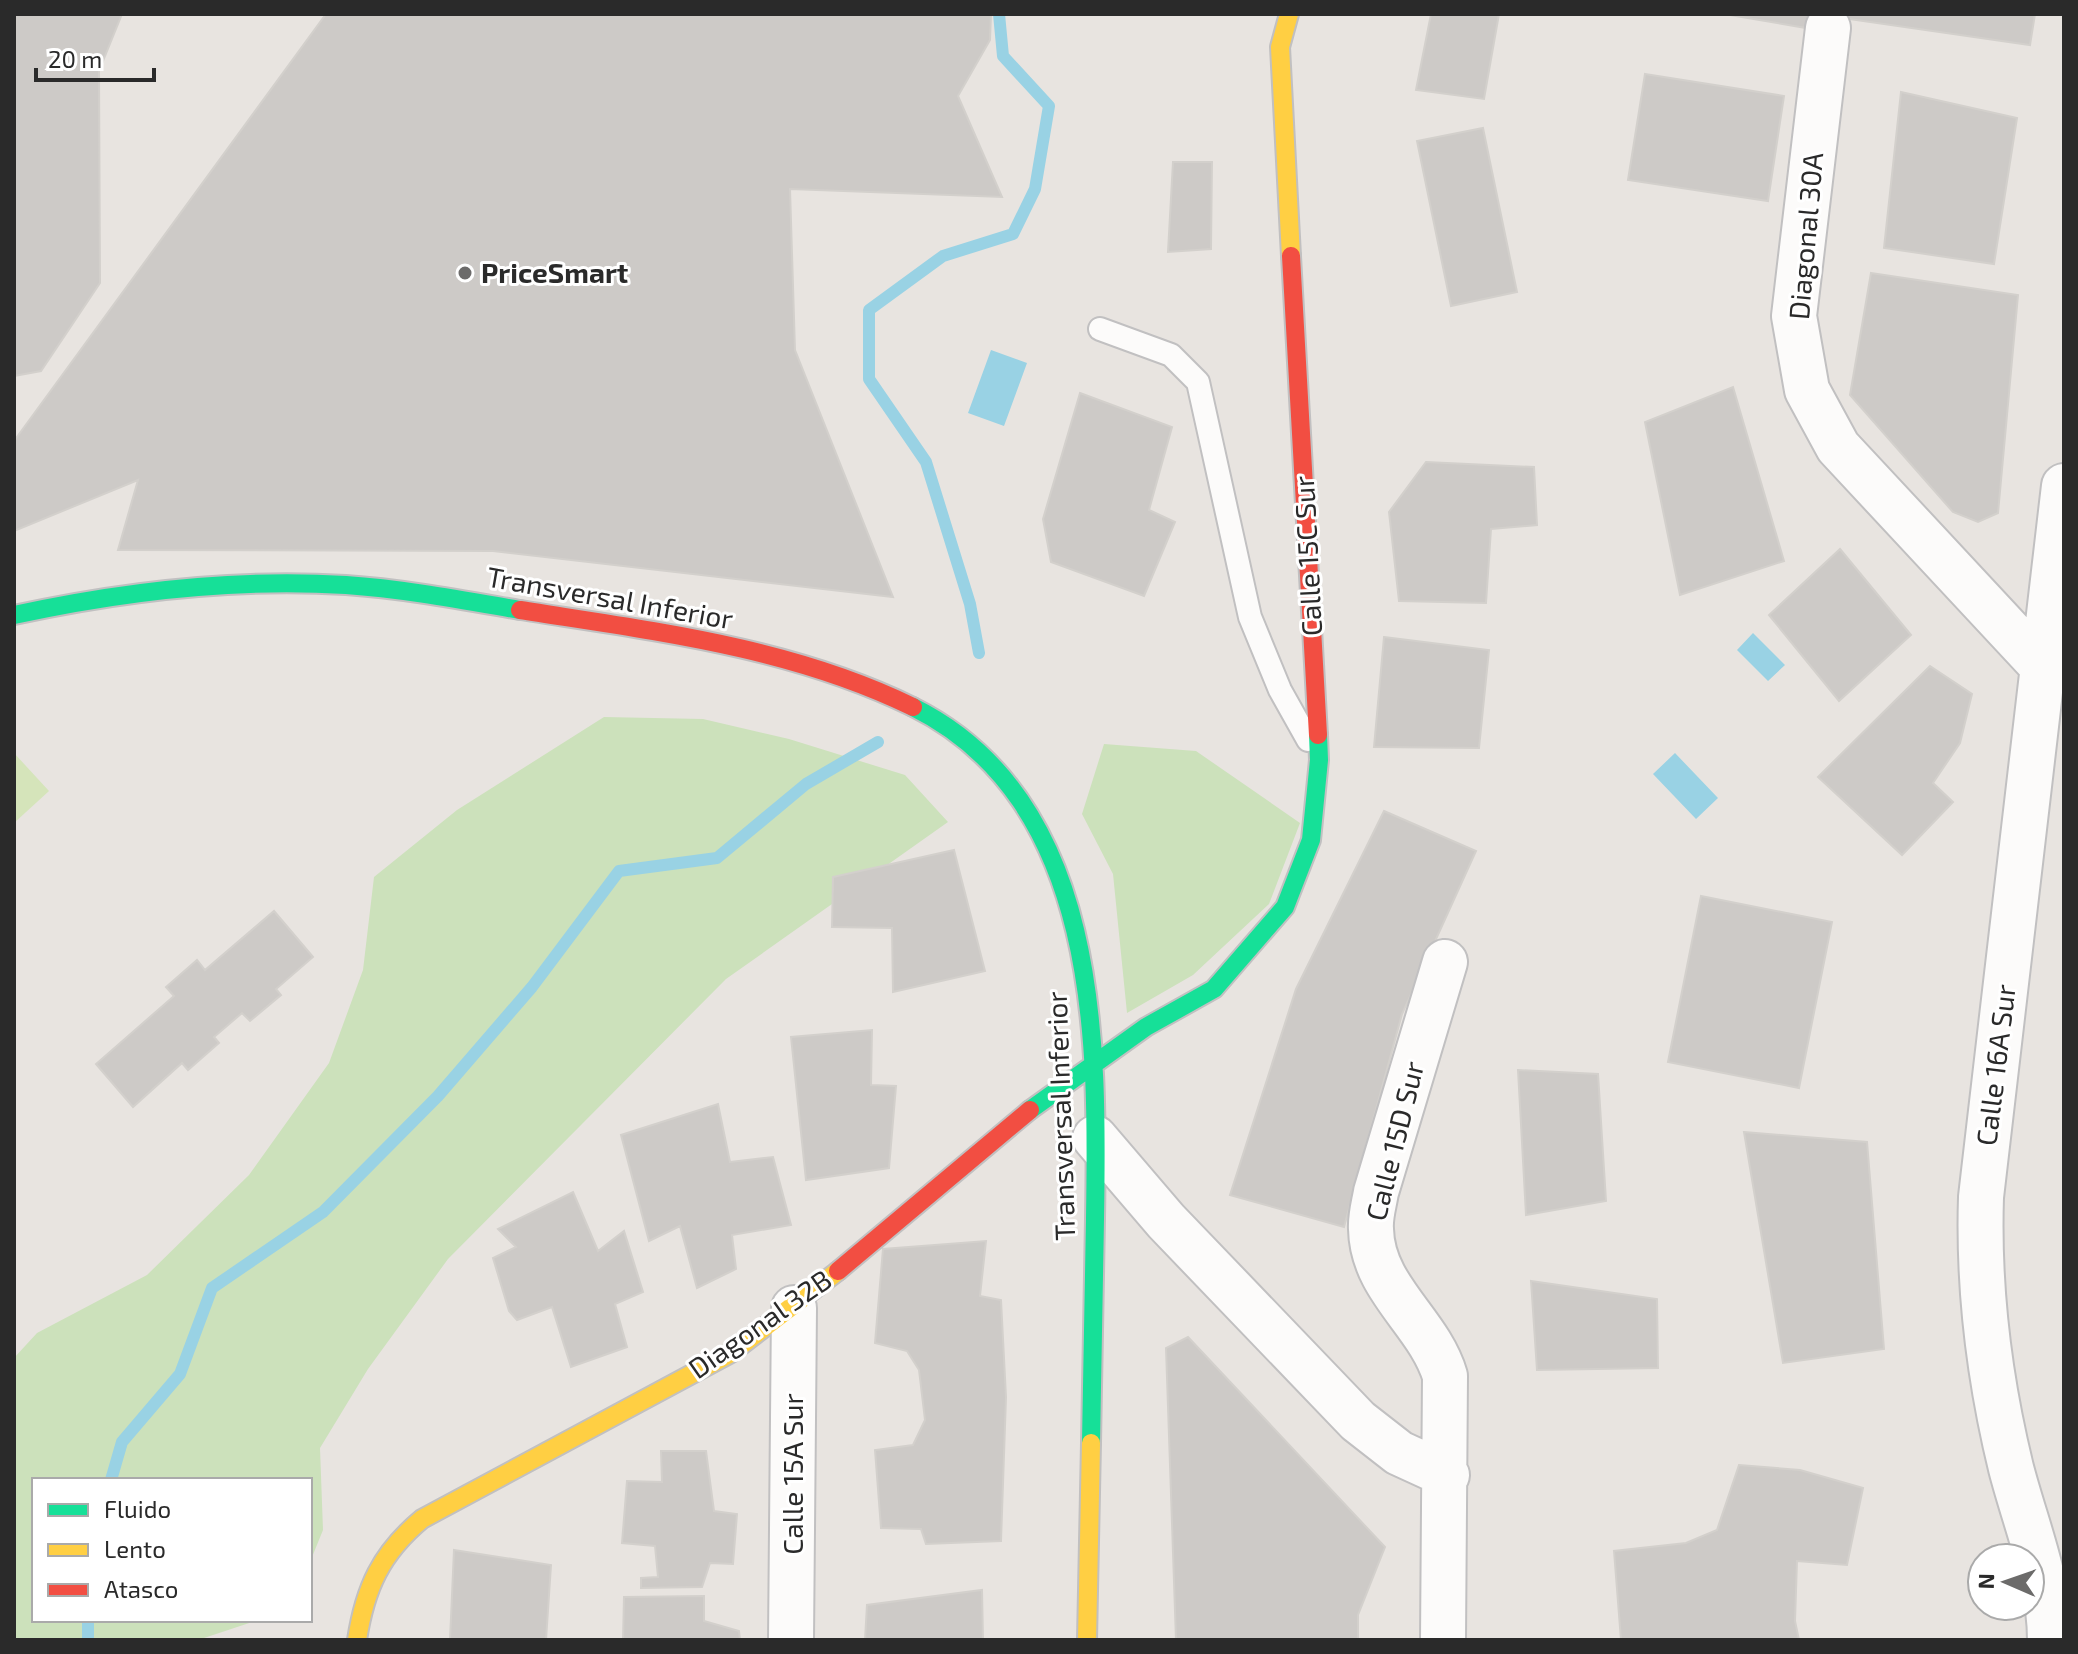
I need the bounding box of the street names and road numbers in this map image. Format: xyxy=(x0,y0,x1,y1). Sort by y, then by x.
street label: Diagonal 30A xyxy=(1781,150,1829,321)
street label: Calle 15C Sur xyxy=(1286,475,1328,637)
street label: Transversal Inferior xyxy=(484,559,736,635)
street label: Calle 16A Sur xyxy=(1968,982,2022,1147)
street label: Transversal Inferior xyxy=(1039,991,1081,1241)
street label: Calle 15D Sur xyxy=(1358,1057,1430,1224)
street label: Diagonal 32B xyxy=(681,1262,837,1385)
street label: Calle 15A Sur xyxy=(775,1393,809,1555)

